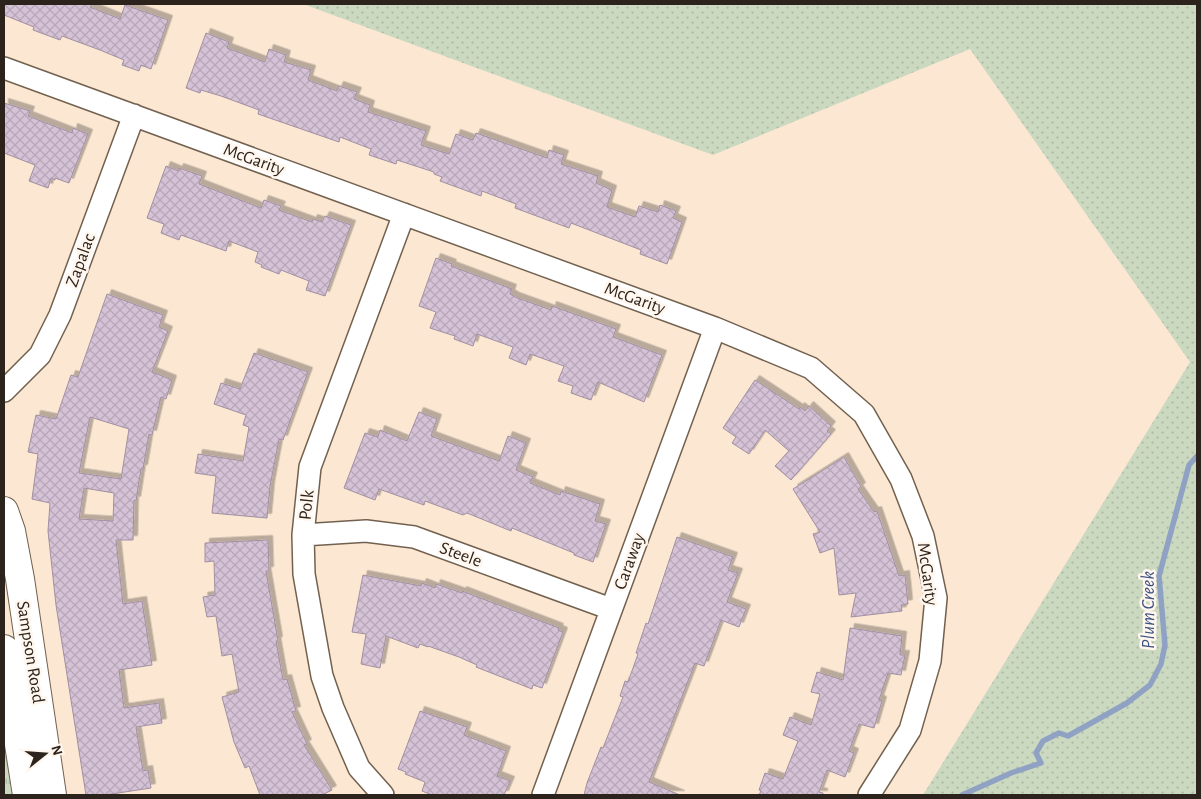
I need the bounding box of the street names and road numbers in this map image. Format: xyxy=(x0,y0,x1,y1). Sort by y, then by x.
street label: McGarity xyxy=(221,141,287,179)
street label: Zapalac xyxy=(63,231,99,289)
street label: McGarity xyxy=(602,280,668,318)
street label: Polk xyxy=(296,488,318,521)
street label: Caraway xyxy=(611,530,649,592)
street label: Steele xyxy=(437,539,484,571)
street label: McGarity xyxy=(914,542,940,607)
street label: Sampson Road xyxy=(13,600,47,705)

